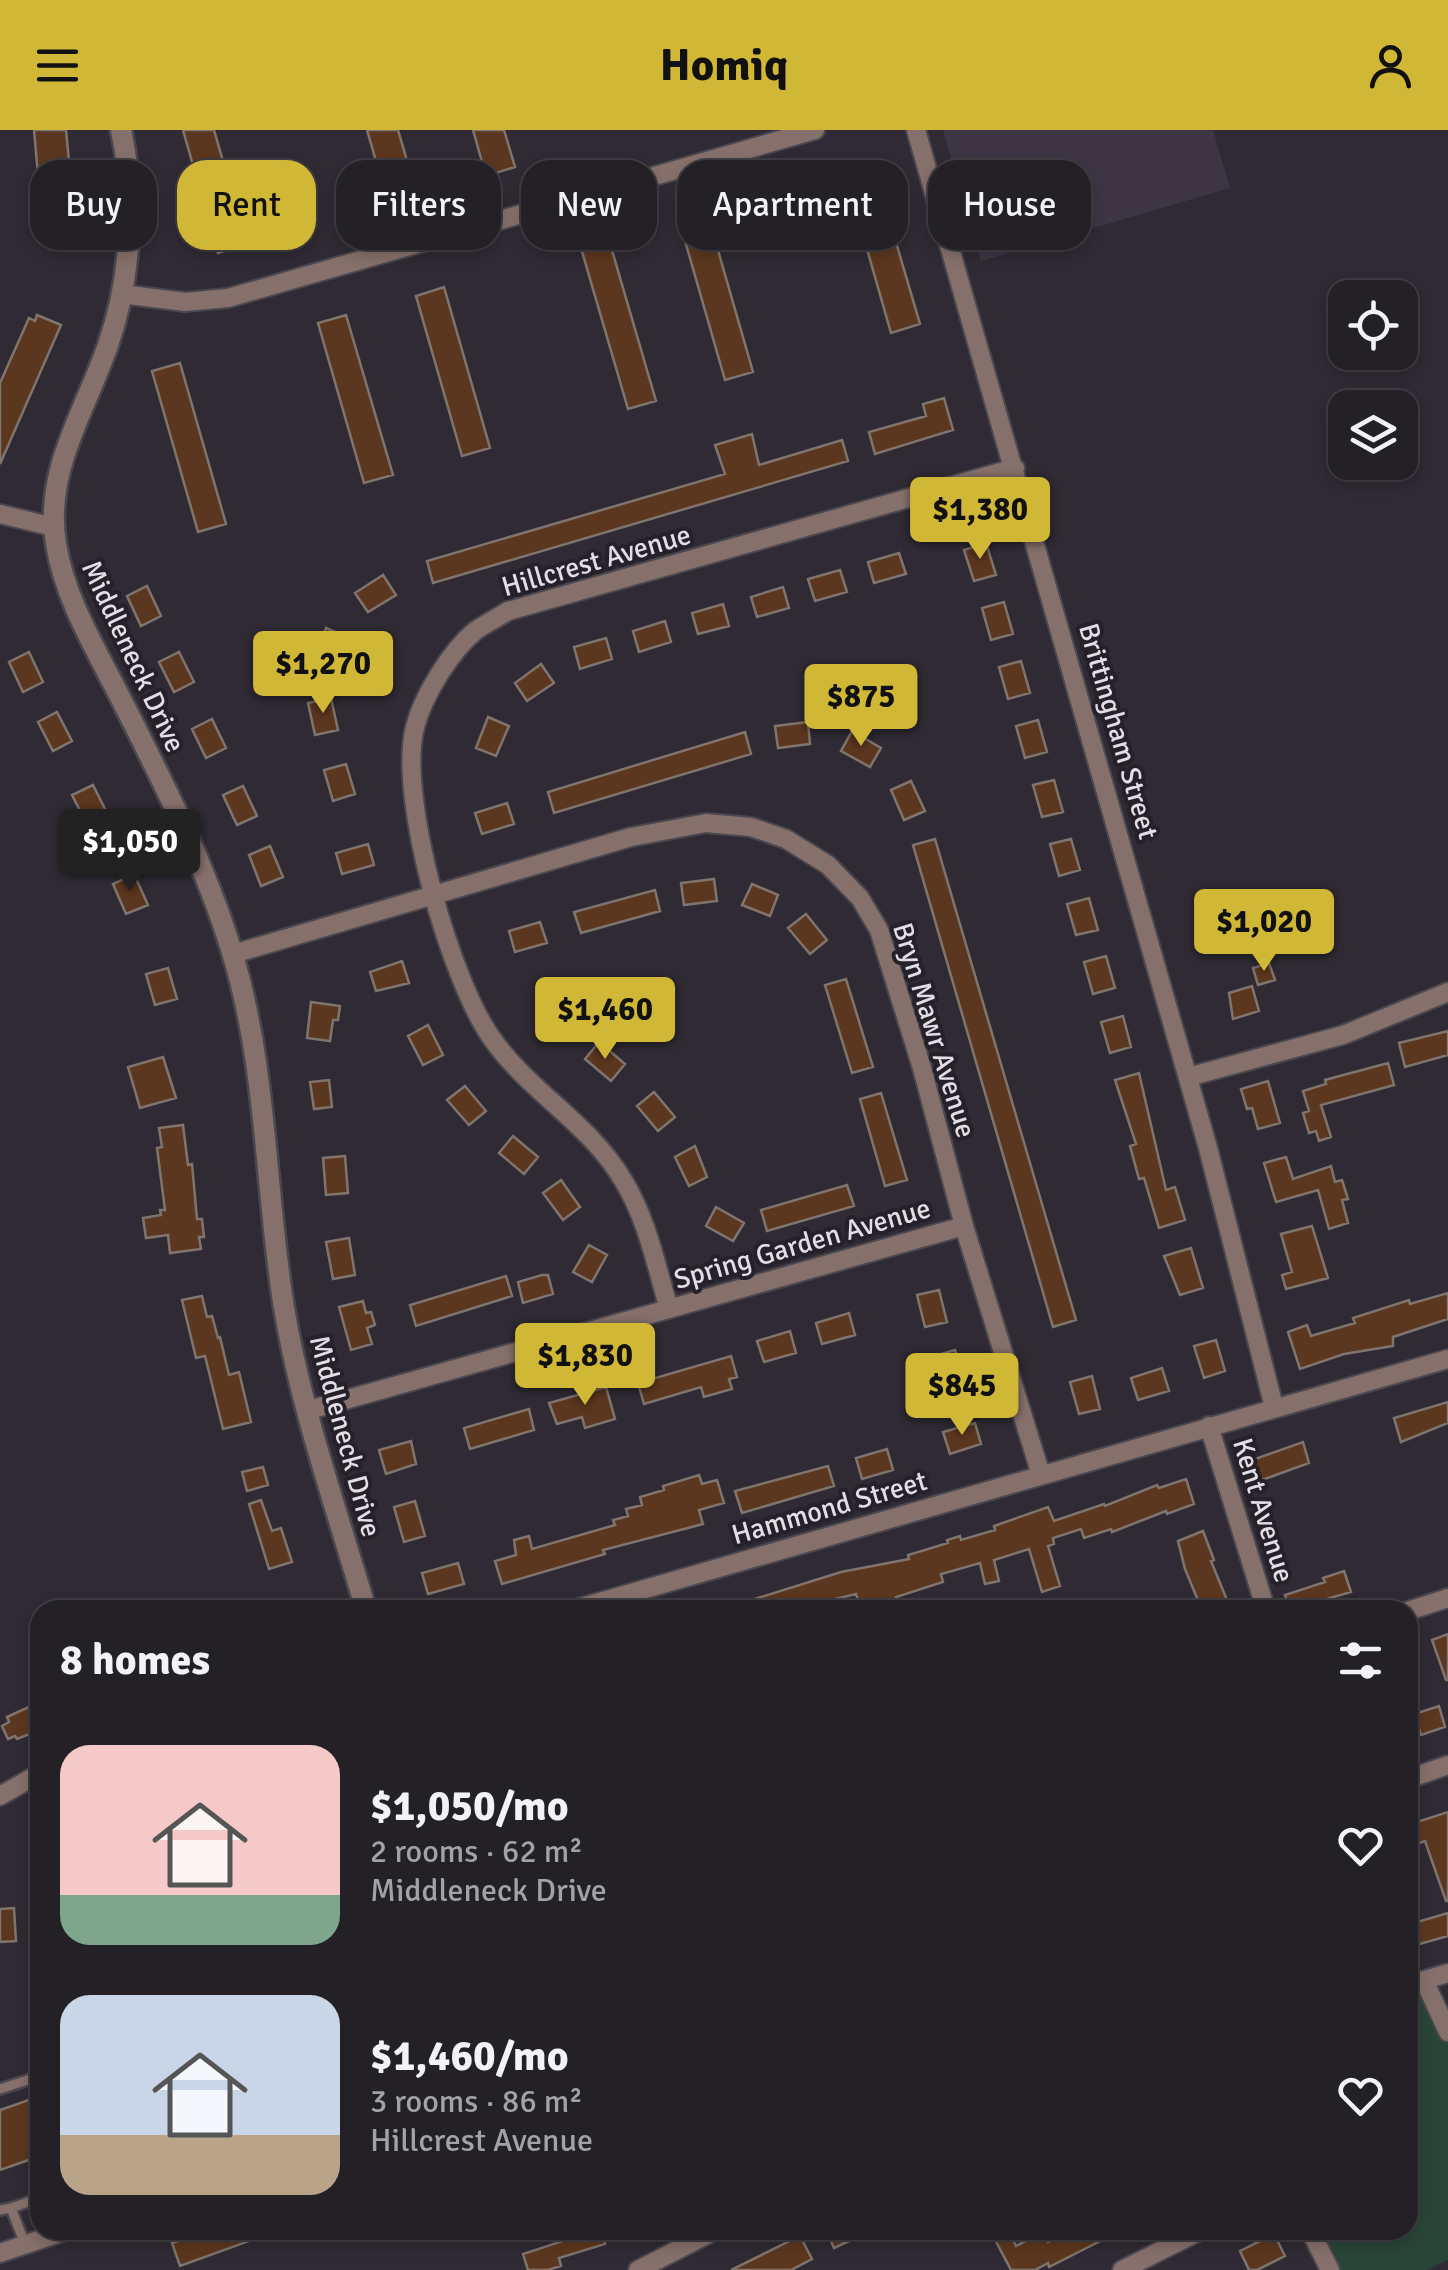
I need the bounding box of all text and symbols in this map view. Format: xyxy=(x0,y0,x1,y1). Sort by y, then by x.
icon: menu xyxy=(30,38,85,93)
text: Homiq xyxy=(660,38,788,93)
icon: person xyxy=(1363,38,1418,93)
chip: Buy xyxy=(30,160,157,250)
chip: Rent xyxy=(177,160,316,250)
chip: Filters xyxy=(336,160,501,250)
chip: New xyxy=(521,160,657,250)
chip: Apartment xyxy=(677,160,908,250)
chip: House xyxy=(928,160,1091,250)
map controls xyxy=(1328,280,1418,480)
button: locate xyxy=(1328,280,1418,370)
button: layers xyxy=(1328,390,1418,480)
pin: $1,380 xyxy=(899,477,1061,562)
text: $1,380 xyxy=(932,490,1028,529)
street label: Hillcrest Avenue xyxy=(498,518,695,604)
street label: Middleneck Drive xyxy=(74,555,192,757)
street label: Brittingham Street xyxy=(1071,619,1165,843)
pin: $1,270 xyxy=(242,631,404,716)
text: $1,270 xyxy=(275,644,371,683)
pin: $875 xyxy=(802,664,920,749)
text: $875 xyxy=(826,677,896,716)
pin: $1,050 xyxy=(49,809,211,894)
text: $1,050 xyxy=(82,822,178,861)
pin: $1,020 xyxy=(1183,889,1345,974)
text: $1,020 xyxy=(1216,902,1312,941)
street label: Bryn Mawr Avenue xyxy=(885,919,983,1142)
pin: $1,460 xyxy=(524,977,686,1062)
text: $1,460 xyxy=(557,990,653,1029)
street label: Spring Garden Avenue xyxy=(670,1191,934,1297)
pin: $1,830 xyxy=(504,1323,666,1408)
street label: Middleneck Drive xyxy=(302,1332,388,1541)
text: $1,830 xyxy=(537,1336,633,1375)
pin: $845 xyxy=(903,1353,1021,1438)
text: $845 xyxy=(927,1366,997,1405)
street label: Kent Avenue xyxy=(1225,1434,1301,1587)
street label: Hammond Street xyxy=(728,1464,931,1552)
icon: filters xyxy=(1333,1633,1388,1688)
text: 8 homes xyxy=(60,1635,210,1686)
text: $1,050/mo xyxy=(370,1781,569,1832)
icon: home xyxy=(140,1785,260,1905)
icon: heart xyxy=(1333,1818,1388,1873)
text: 2 rooms · 62 m² xyxy=(370,1832,583,1871)
text: Middleneck Drive xyxy=(370,1871,607,1910)
text: $1,460/mo xyxy=(370,2031,569,2082)
icon: home xyxy=(140,2035,260,2155)
icon: heart xyxy=(1333,2068,1388,2123)
text: 3 rooms · 86 m² xyxy=(370,2082,583,2121)
text: Hillcrest Avenue xyxy=(370,2121,593,2160)

